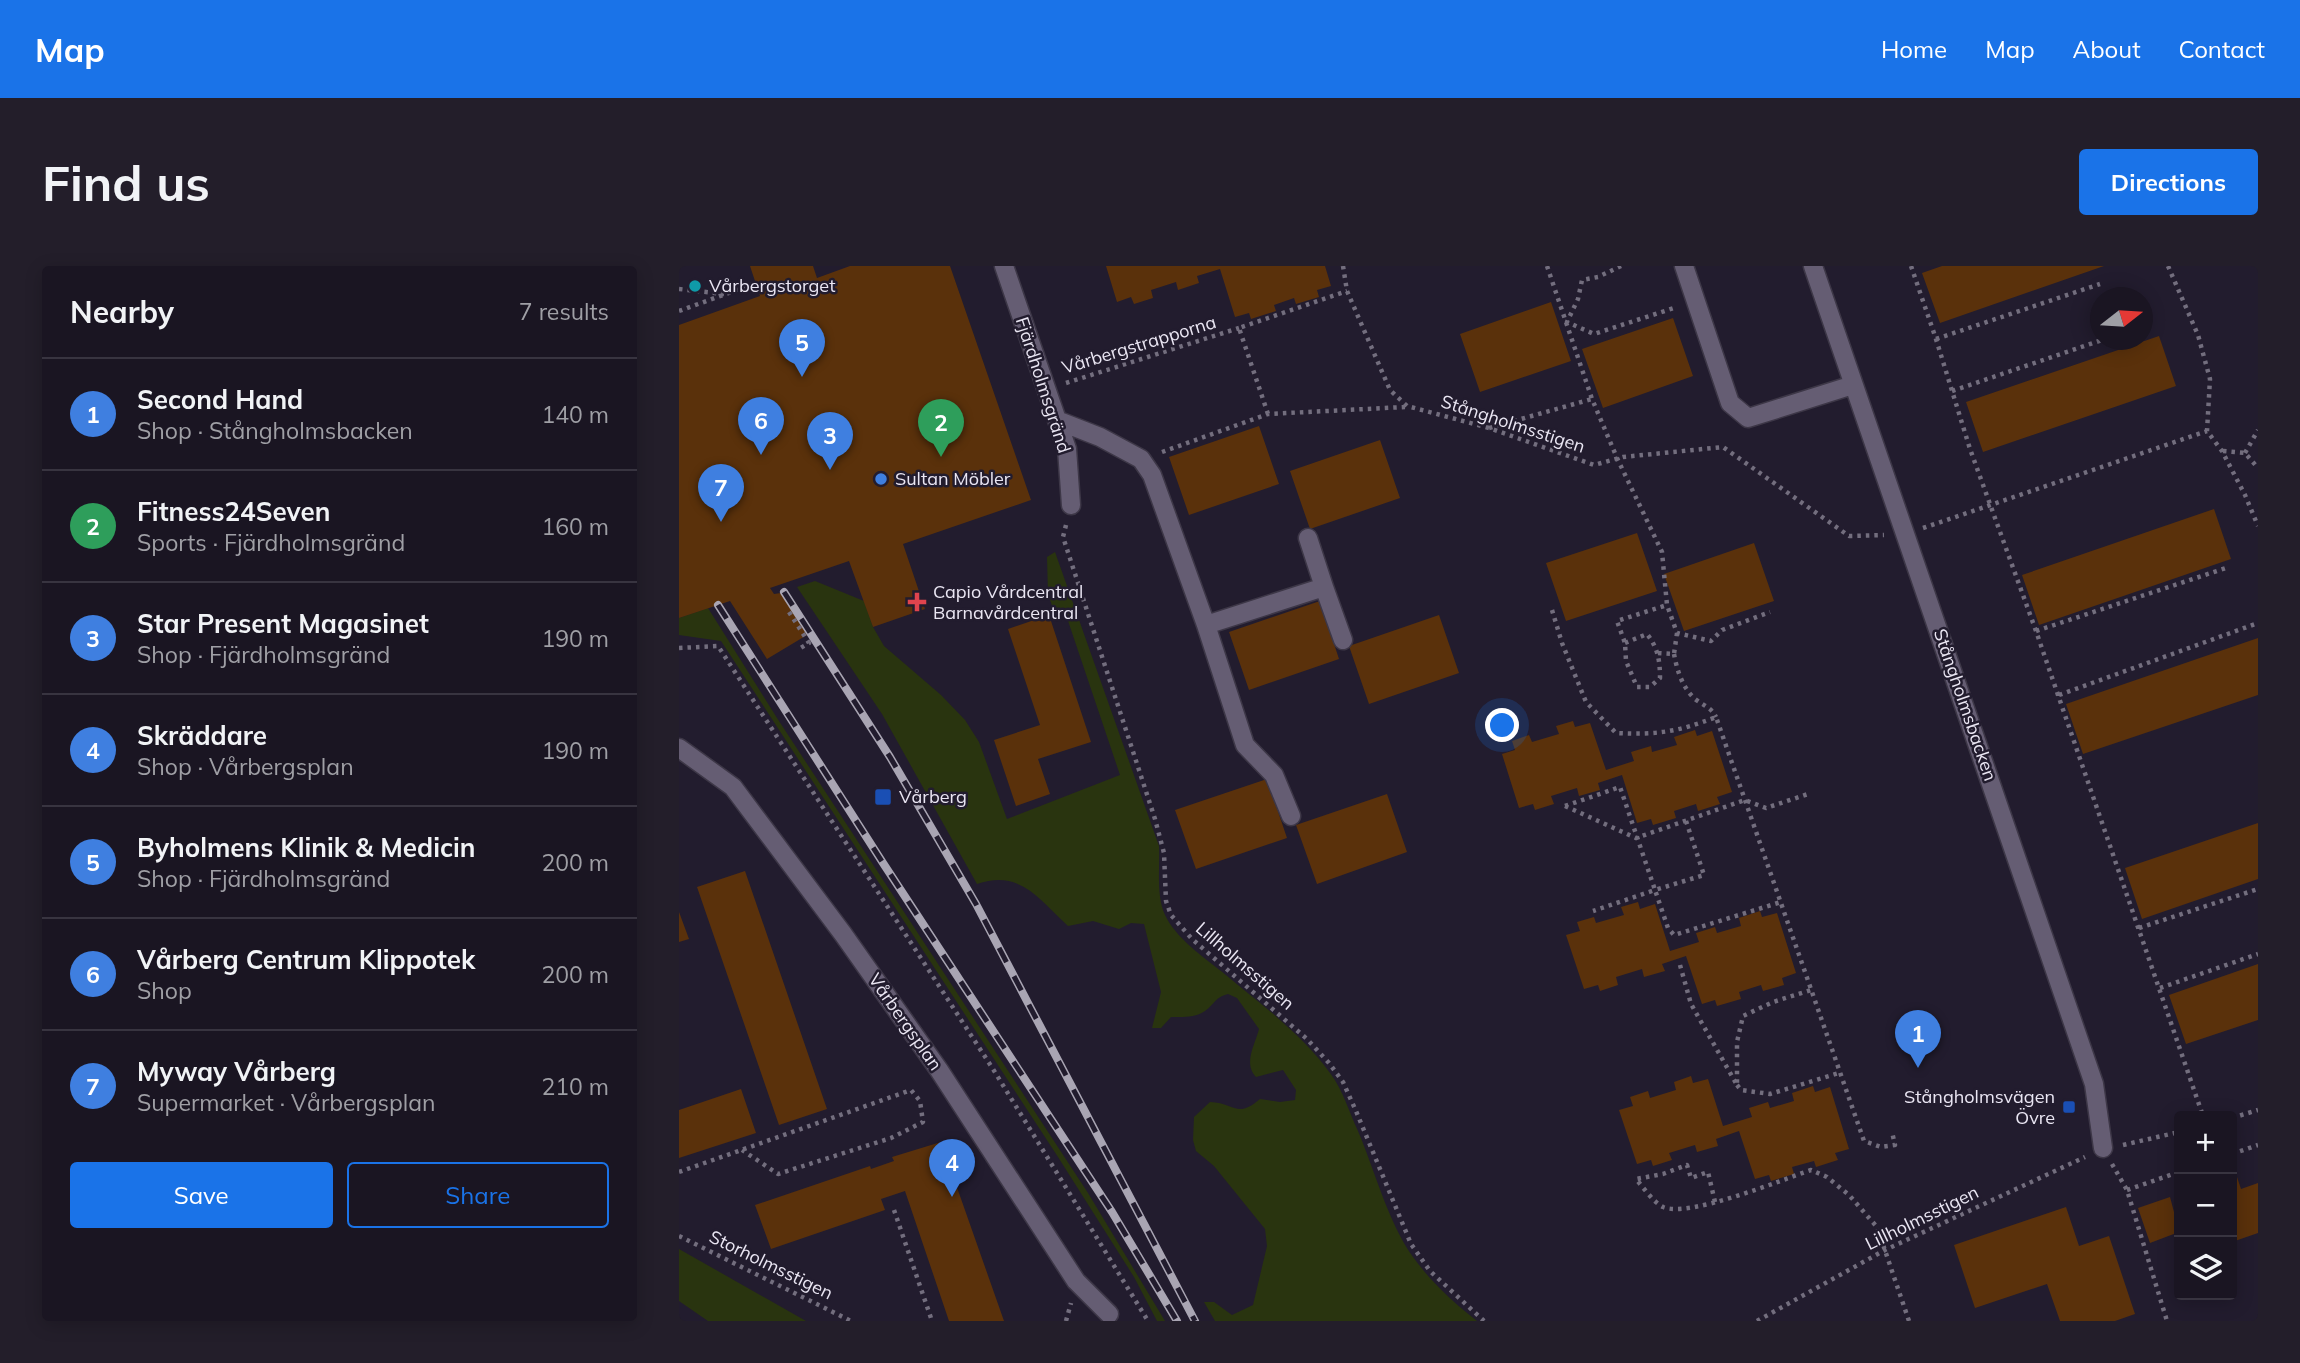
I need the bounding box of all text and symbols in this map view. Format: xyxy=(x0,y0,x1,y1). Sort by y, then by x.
text: Map xyxy=(35,29,105,70)
text: Home xyxy=(1881,34,1947,64)
text: Map xyxy=(1985,34,2035,64)
text: About xyxy=(2073,34,2141,64)
text: Contact xyxy=(2179,34,2265,64)
button: Directions xyxy=(2079,149,2258,215)
text: Find us xyxy=(42,152,210,213)
place label: Vårbergstorget xyxy=(709,274,835,297)
marker: Vårbergstorget xyxy=(687,278,703,294)
north arrow xyxy=(2090,287,2153,350)
text: Nearby xyxy=(70,293,174,331)
text: 7 results xyxy=(519,297,609,326)
street label: Vårbergstrapporna xyxy=(1059,310,1219,379)
street label: Fjärdholmsgränd xyxy=(1011,314,1076,456)
pin: 5 xyxy=(779,319,825,377)
text: Second Hand xyxy=(137,383,303,416)
street label: Stångholmsstigen xyxy=(1438,389,1588,458)
pin: 6 xyxy=(738,397,784,455)
pin: 2 xyxy=(918,399,964,457)
text: 1 xyxy=(86,400,100,429)
text: 140 m xyxy=(541,400,609,429)
pin: 3 xyxy=(807,412,853,470)
text: Shop · Stångholmsbacken xyxy=(137,416,413,445)
pin: 7 xyxy=(698,464,744,522)
place label: Sultan Möbler xyxy=(895,467,1011,490)
marker: Sultan Möbler xyxy=(873,471,889,487)
text: Fitness24Seven xyxy=(137,495,330,528)
text: 2 xyxy=(86,512,100,541)
text: 160 m xyxy=(541,512,609,541)
text: Sports · Fjärdholmsgränd xyxy=(137,528,405,557)
place label: Capio Vårdcentral Barnavårdcentral xyxy=(933,580,1083,624)
marker: Capio Vårdcentral Barnavårdcentral xyxy=(907,592,927,612)
text: Star Present Magasinet xyxy=(137,607,429,640)
text: 3 xyxy=(86,624,100,653)
text: 190 m xyxy=(541,624,609,653)
street label: Stångholmsbacken xyxy=(1929,626,2002,784)
text: Shop · Fjärdholmsgränd xyxy=(137,640,390,669)
your location xyxy=(1485,708,1519,742)
text: Skräddare xyxy=(137,719,267,752)
text: 4 xyxy=(86,736,100,765)
text: 190 m xyxy=(541,736,609,765)
text: Shop · Vårbergsplan xyxy=(137,752,354,781)
place label: Vårberg xyxy=(899,785,967,808)
marker: Vårberg xyxy=(873,787,893,807)
text: Byholmens Klinik & Medicin xyxy=(137,831,476,864)
text: 5 xyxy=(86,848,100,877)
text: 200 m xyxy=(541,848,609,877)
text: Shop · Fjärdholmsgränd xyxy=(137,864,390,893)
street label: Lillholmsstigen xyxy=(1191,917,1299,1015)
text: Vårberg Centrum Klippotek xyxy=(137,943,475,976)
text: 6 xyxy=(86,960,100,989)
text: 200 m xyxy=(541,960,609,989)
street label: Vårbergsplan xyxy=(864,969,947,1075)
text: Shop xyxy=(137,976,192,1005)
pin: 1 xyxy=(1895,1010,1941,1068)
text: Myway Vårberg xyxy=(137,1055,336,1088)
text: 7 xyxy=(86,1072,100,1101)
text: 210 m xyxy=(541,1072,609,1101)
place label: Stångholmsvägen Övre xyxy=(1904,1085,2055,1129)
text: Supermarket · Vårbergsplan xyxy=(137,1088,436,1117)
marker: Stångholmsvägen Övre xyxy=(2061,1099,2077,1115)
map controls xyxy=(2174,1111,2237,1300)
button: + xyxy=(2174,1111,2237,1174)
pin: 4 xyxy=(929,1139,975,1197)
button: Save xyxy=(70,1162,333,1228)
button: Share xyxy=(347,1162,609,1228)
button: − xyxy=(2174,1174,2237,1237)
street label: Lillholmsstigen xyxy=(1861,1180,1982,1255)
street label: Storholmsstigen xyxy=(706,1225,837,1304)
button: layers xyxy=(2174,1237,2237,1300)

